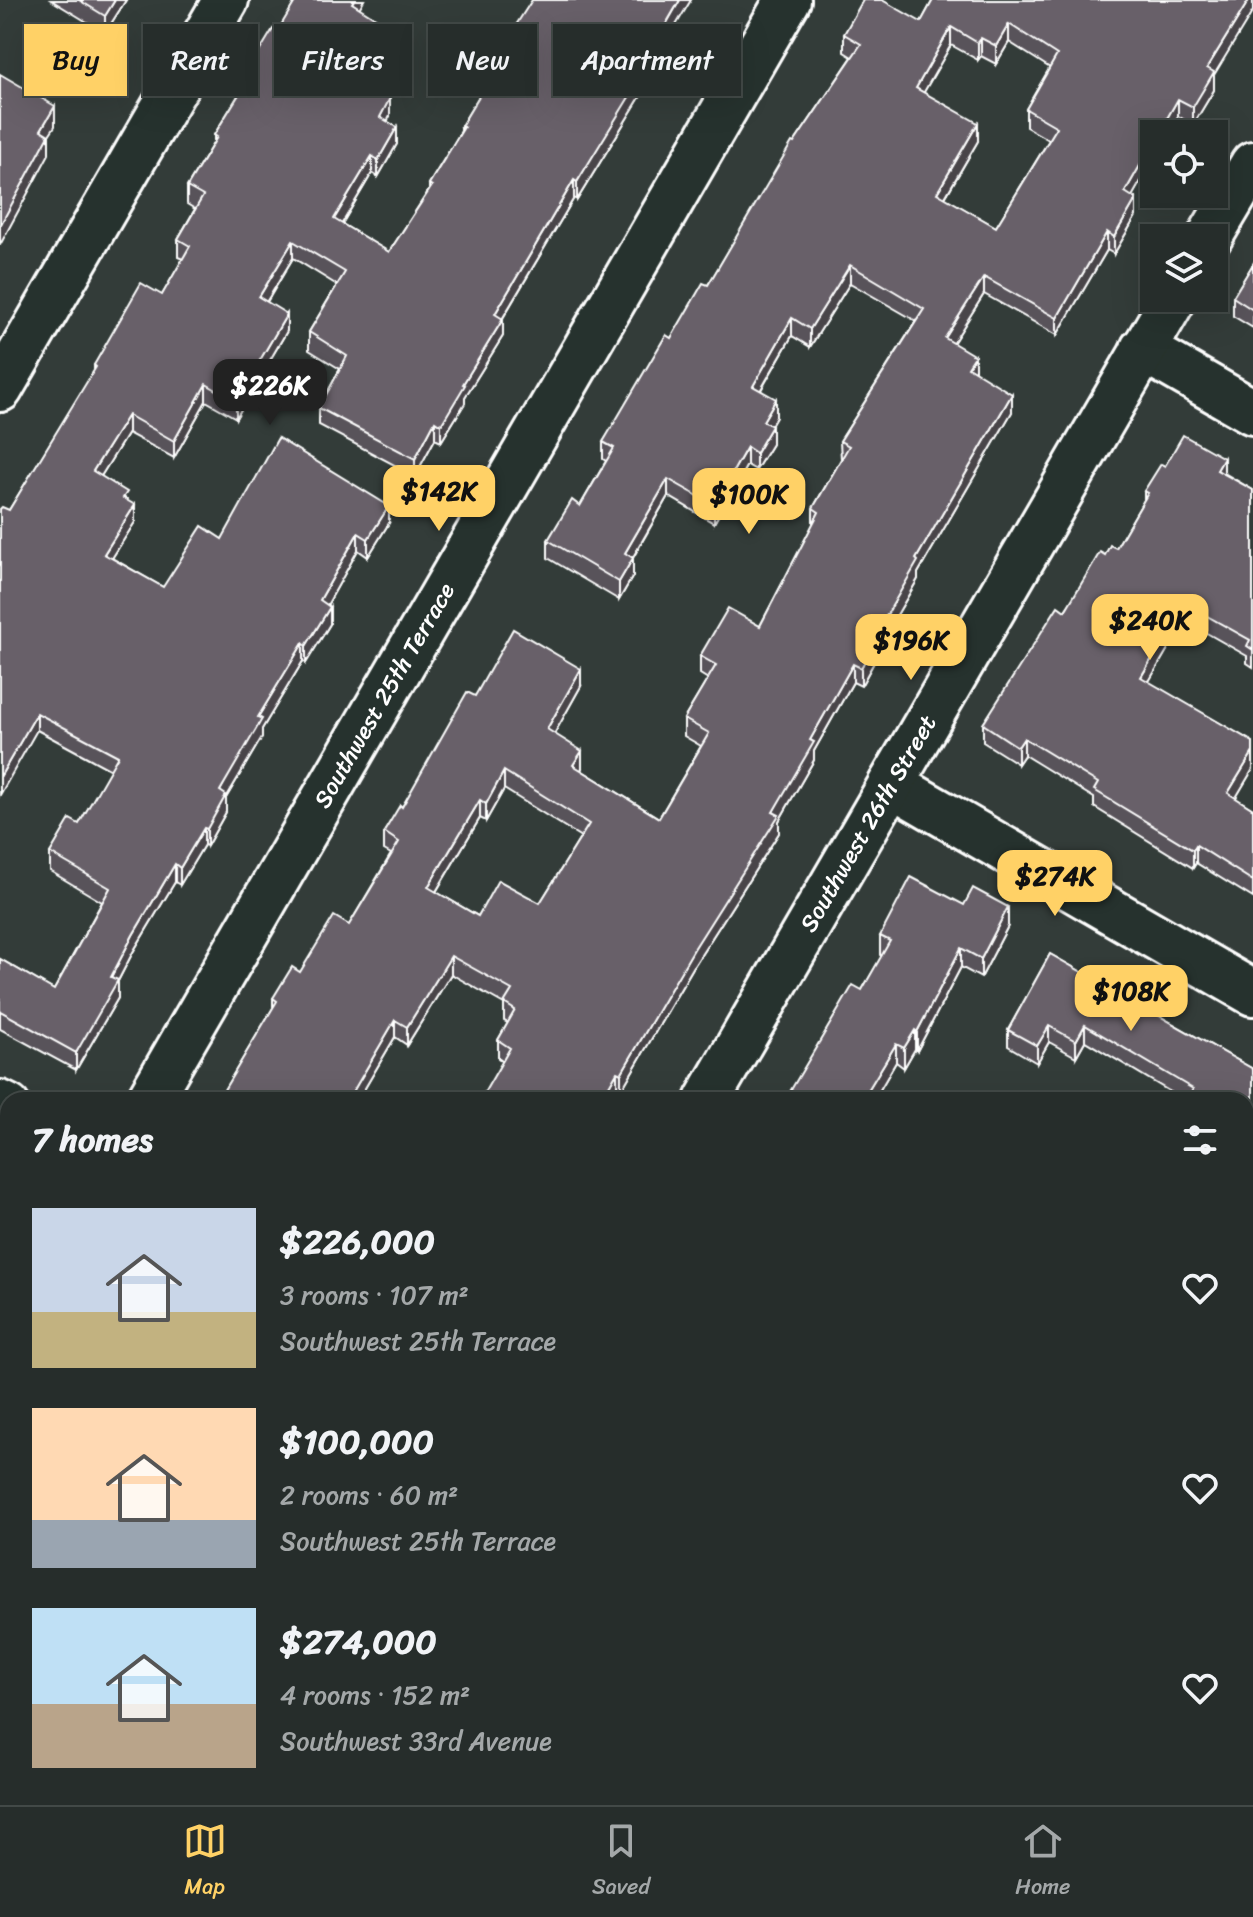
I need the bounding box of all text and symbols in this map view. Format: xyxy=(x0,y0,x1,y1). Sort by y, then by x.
chip: Buy xyxy=(24,24,127,96)
chip: Rent xyxy=(143,24,258,96)
chip: Filters xyxy=(274,24,412,96)
chip: New xyxy=(428,24,537,96)
chip: Apartment xyxy=(553,24,741,96)
map controls xyxy=(1140,120,1228,312)
button: locate xyxy=(1140,120,1228,208)
button: layers xyxy=(1140,224,1228,312)
pin: $226K xyxy=(214,359,326,427)
text: $226K xyxy=(231,362,309,408)
pin: $142K xyxy=(383,465,495,533)
text: $142K xyxy=(401,468,477,514)
pin: $100K xyxy=(693,468,805,536)
text: $100K xyxy=(710,471,788,517)
street label: Southwest 25th Terrace xyxy=(302,574,467,816)
pin: $240K xyxy=(1094,594,1206,662)
text: $240K xyxy=(1110,597,1191,643)
pin: $196K xyxy=(855,614,967,682)
text: $196K xyxy=(873,617,949,663)
street label: Southwest 26th Street xyxy=(788,707,948,940)
pin: $274K xyxy=(999,850,1111,918)
text: $274K xyxy=(1015,853,1095,899)
pin: $108K xyxy=(1075,965,1187,1033)
text: $108K xyxy=(1093,968,1169,1014)
text: 7 homes xyxy=(32,1110,153,1170)
icon: filters xyxy=(1178,1118,1222,1162)
text: $226,000 xyxy=(280,1212,435,1272)
icon: home xyxy=(96,1240,192,1336)
icon: heart xyxy=(1178,1266,1222,1310)
text: 3 rooms · 107 m² xyxy=(280,1272,469,1318)
text: Southwest 25th Terrace xyxy=(280,1318,556,1364)
text: $100,000 xyxy=(280,1412,434,1472)
icon: home xyxy=(96,1440,192,1536)
icon: heart xyxy=(1178,1466,1222,1510)
text: 2 rooms · 60 m² xyxy=(280,1472,458,1518)
text: Southwest 25th Terrace xyxy=(280,1518,556,1564)
text: $274,000 xyxy=(280,1612,437,1672)
icon: home xyxy=(96,1640,192,1736)
icon: heart xyxy=(1178,1666,1222,1710)
text: 4 rooms · 152 m² xyxy=(280,1672,470,1718)
text: Southwest 33rd Avenue xyxy=(280,1718,552,1764)
tab: Map xyxy=(183,1819,227,1906)
tab: Saved xyxy=(592,1819,650,1906)
tab: Home xyxy=(1015,1819,1070,1906)

